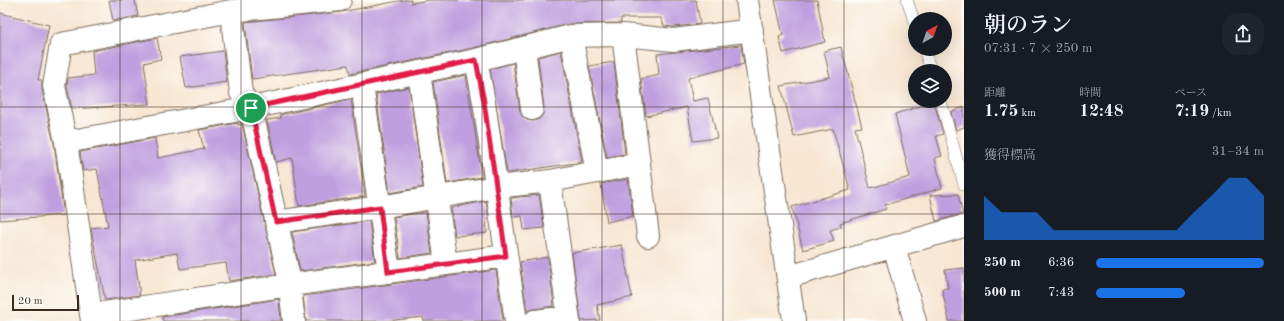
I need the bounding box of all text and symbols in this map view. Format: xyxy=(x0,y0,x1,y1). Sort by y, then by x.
north arrow xyxy=(908,12,952,56)
map controls xyxy=(908,12,952,108)
button: share xyxy=(1222,13,1264,55)
text: 朝のラン xyxy=(984,15,1072,37)
text: 07:31 · 7 × 250 m xyxy=(984,42,1092,55)
button: layers xyxy=(908,64,952,108)
text: 距離 xyxy=(984,88,1006,99)
text: 時間 xyxy=(1079,88,1101,99)
text: ペース xyxy=(1175,88,1207,99)
pin xyxy=(234,91,268,125)
icon: arrive xyxy=(240,97,262,119)
text: 1.75 xyxy=(984,103,1018,120)
text: 12:48 xyxy=(1079,103,1124,120)
text: 7:19 xyxy=(1175,103,1209,120)
text: km xyxy=(1018,108,1036,119)
text: /km xyxy=(1209,108,1231,119)
text: 31–34 m xyxy=(1212,145,1264,158)
text: 獲得標高 xyxy=(984,149,1036,162)
text: 250 m xyxy=(984,256,1021,269)
text: 6:36 xyxy=(1048,256,1074,269)
text: 500 m xyxy=(984,286,1021,299)
text: 7:43 xyxy=(1048,286,1074,299)
scale bar xyxy=(12,293,79,312)
text: 20 m xyxy=(18,296,43,307)

